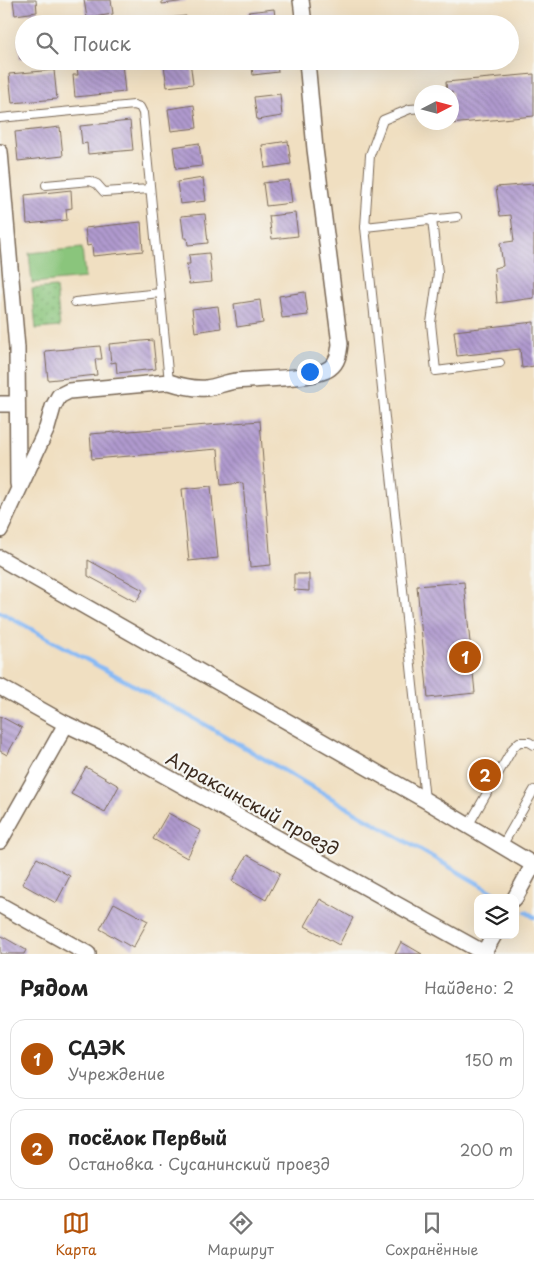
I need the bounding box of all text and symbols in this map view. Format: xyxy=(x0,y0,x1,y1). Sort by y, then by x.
search box xyxy=(15,15,519,70)
icon: search xyxy=(33,29,61,57)
text: Поиск xyxy=(73,29,131,57)
north arrow xyxy=(414,85,459,130)
your location xyxy=(297,359,323,385)
pin: 1 xyxy=(449,638,481,676)
street label: Апраксинский проезд xyxy=(162,744,344,862)
pin: 2 xyxy=(469,756,501,794)
map controls xyxy=(474,894,519,939)
button: layers xyxy=(474,894,519,939)
text: Рядом xyxy=(20,971,88,1003)
text: Найдено: 2 xyxy=(424,975,514,999)
text: СДЭК xyxy=(68,1033,125,1061)
text: 1 xyxy=(33,1047,41,1071)
text: 150 m xyxy=(465,1047,513,1071)
text: Учреждение xyxy=(68,1061,165,1085)
text: посёлок Первый xyxy=(68,1123,227,1151)
text: 2 xyxy=(31,1137,43,1161)
text: 200 m xyxy=(460,1137,513,1161)
text: Остановка · Сусанинский проезд xyxy=(68,1151,330,1175)
tab: Карта xyxy=(56,1209,97,1260)
tab: Маршрут xyxy=(208,1209,274,1260)
tab: Сохранённые xyxy=(385,1209,478,1260)

